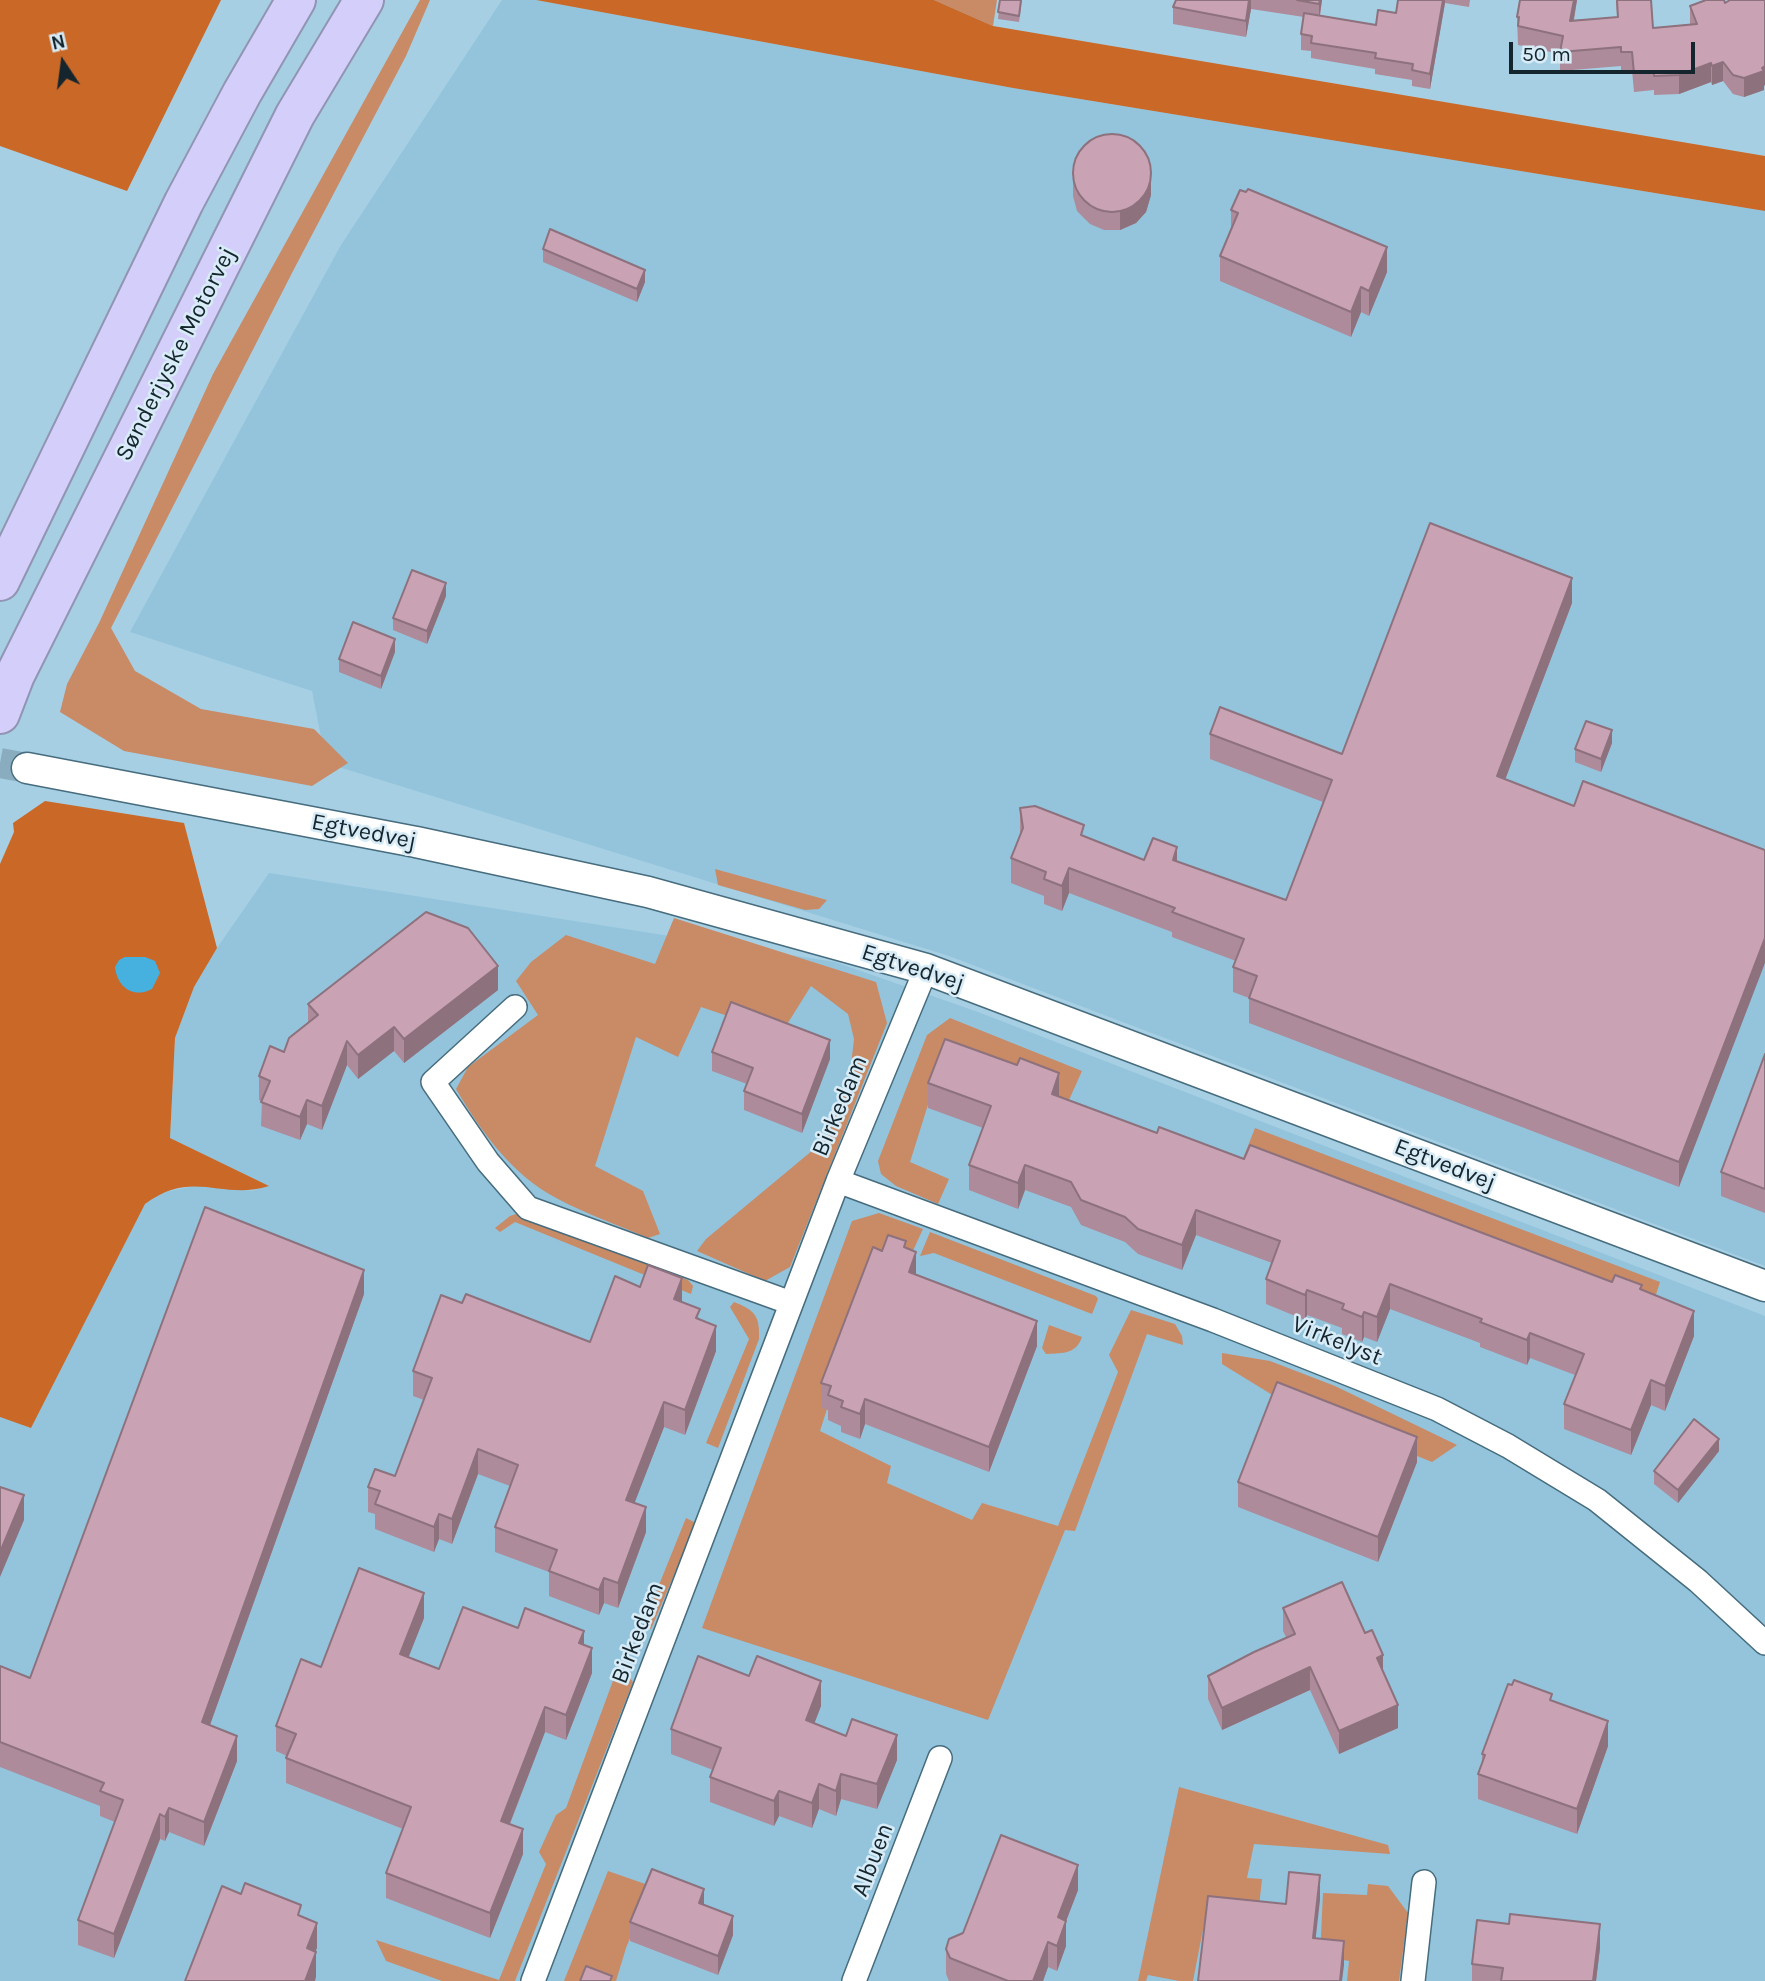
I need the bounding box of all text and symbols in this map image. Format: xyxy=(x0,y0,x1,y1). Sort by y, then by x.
north arrow xyxy=(28,28,98,98)
scale bar xyxy=(1513,28,1698,72)
text: N xyxy=(49,30,67,55)
text: 50 m xyxy=(1522,42,1571,66)
street label: Sønderjyske Motorvej xyxy=(110,242,242,466)
street label: Egtvedvej xyxy=(309,808,419,856)
street label: Egtvedvej xyxy=(858,938,968,998)
street label: Birkedam xyxy=(806,1051,874,1161)
street label: Egtvedvej xyxy=(1390,1132,1500,1198)
street label: Virkelyst xyxy=(1288,1310,1386,1372)
street label: Birkedam xyxy=(605,1578,671,1688)
street label: Albuen xyxy=(846,1819,900,1901)

